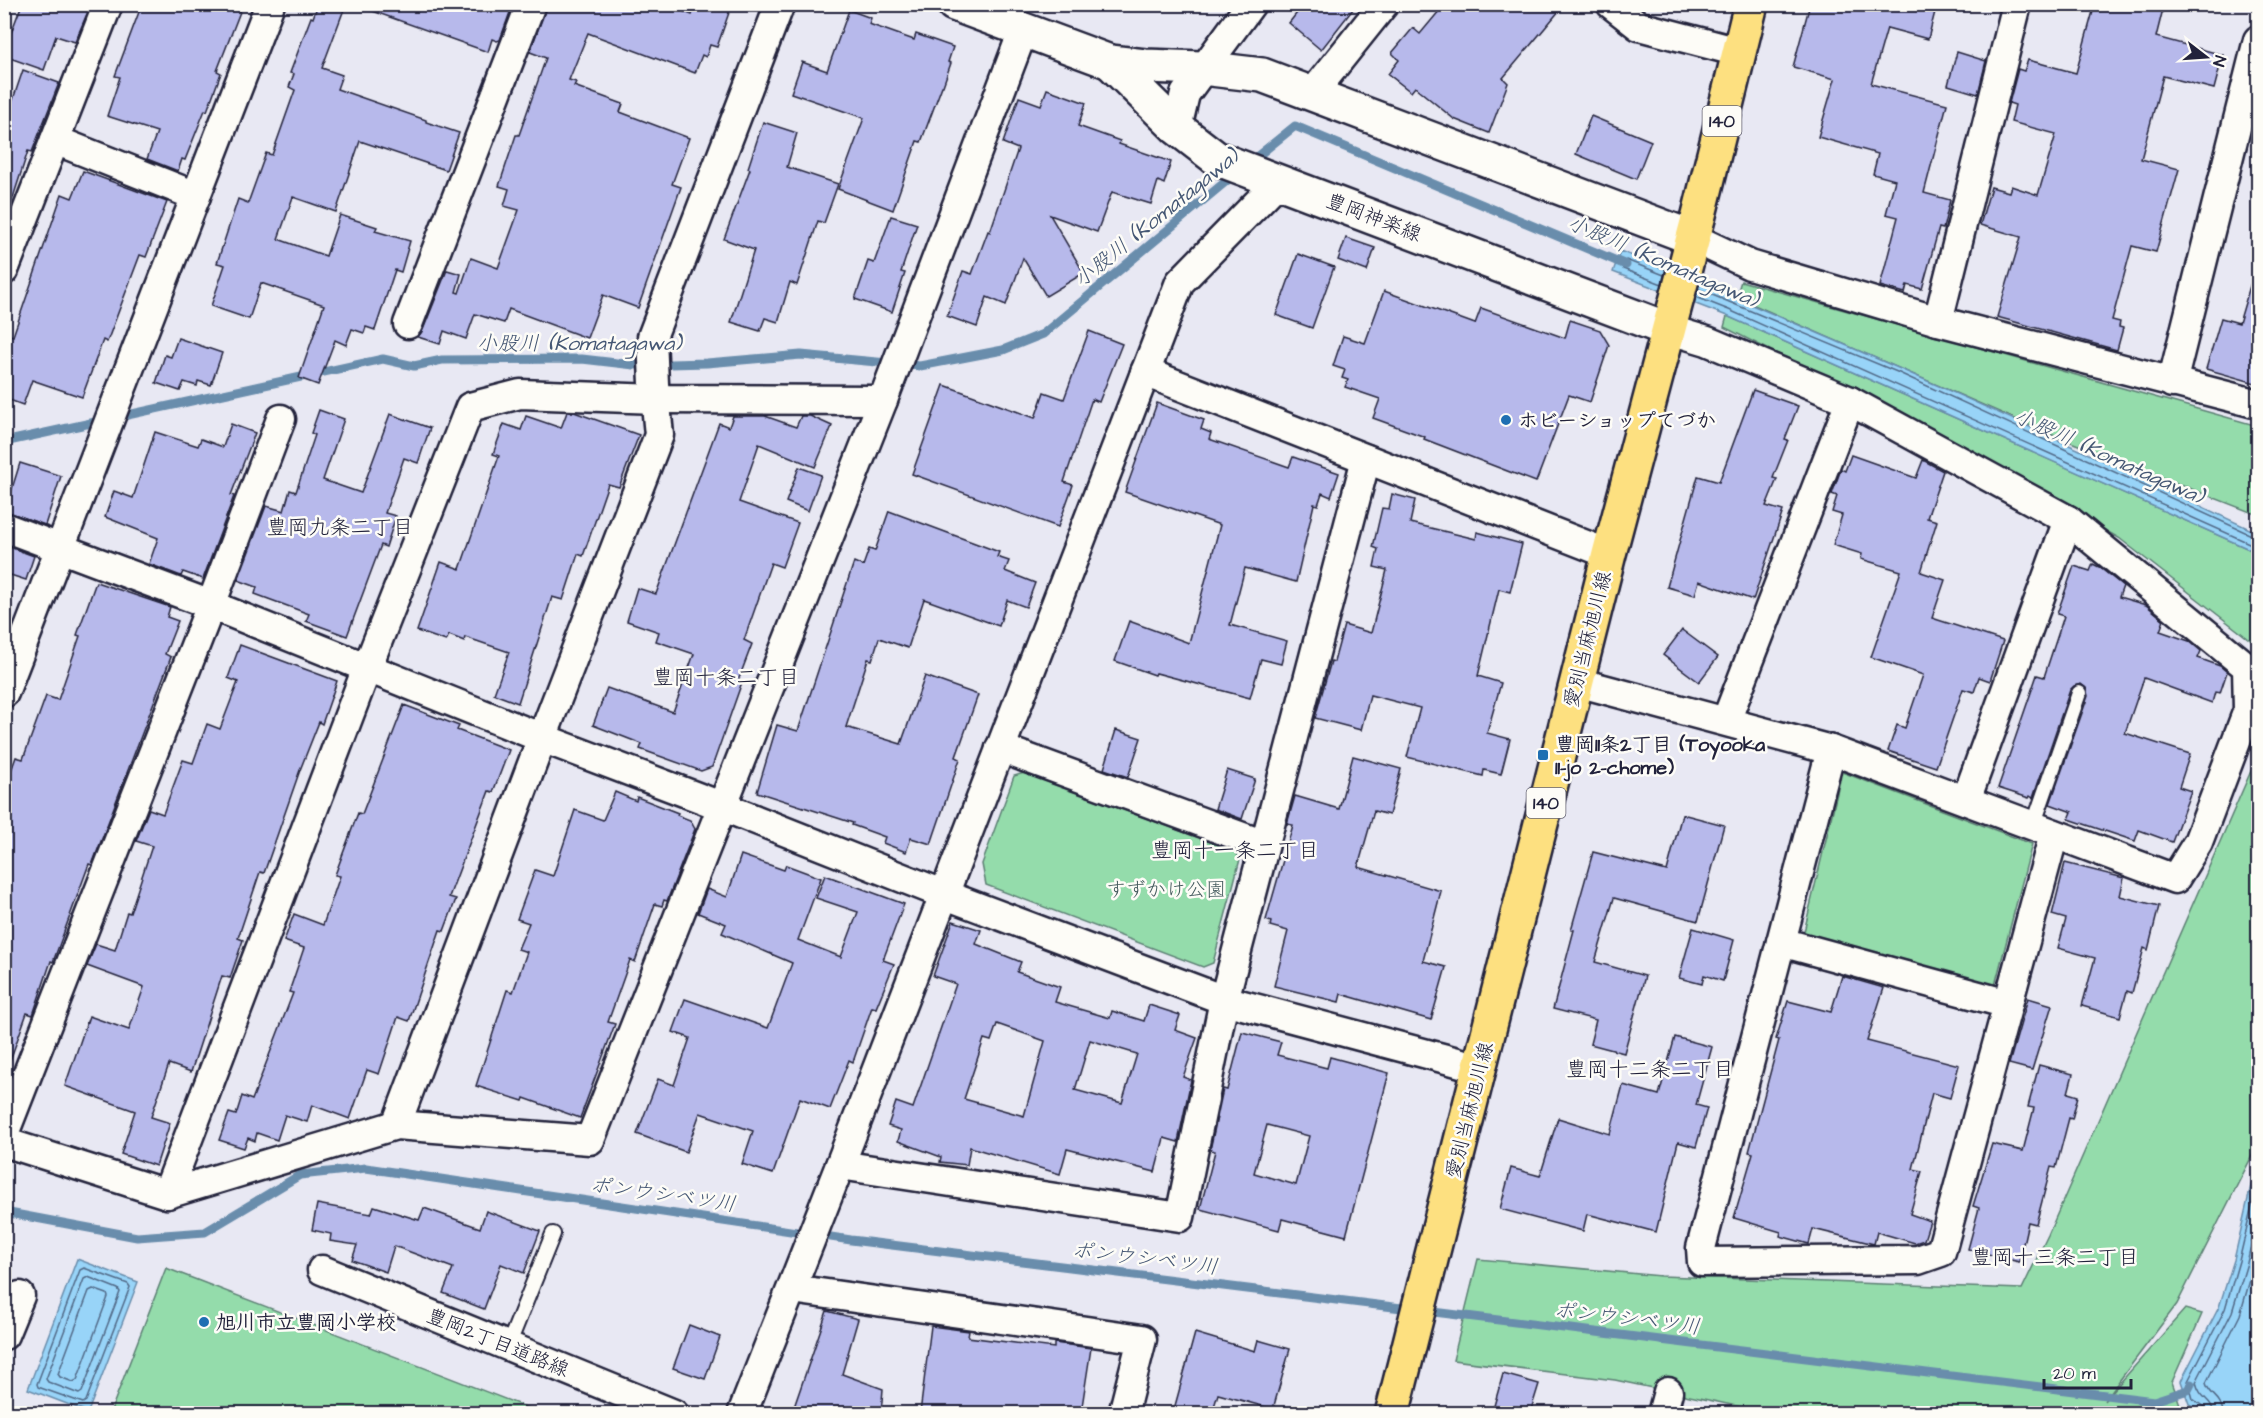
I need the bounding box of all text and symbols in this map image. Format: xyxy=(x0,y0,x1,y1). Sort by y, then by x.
north arrow xyxy=(2176,27,2236,87)
text: N xyxy=(2207,53,2231,69)
road number: 140 xyxy=(1702,106,1742,136)
water label: 小股川 (Komatagawa) xyxy=(1068,141,1248,295)
street label: 豊岡神楽線 xyxy=(1322,187,1425,249)
water label: 小股川 (Komatagawa) xyxy=(1562,208,1765,317)
water label: 小股川 (Komatagawa) xyxy=(477,329,684,359)
water label: 小股川 (Komatagawa) xyxy=(2009,402,2211,513)
place label: ホビーショップてづか xyxy=(1518,407,1716,435)
marker: ホビーショップてづか xyxy=(1499,413,1513,427)
district label: 豊岡九条二丁目 xyxy=(267,513,414,542)
street label: 愛別当麻旭川線 xyxy=(1557,568,1618,711)
district label: 豊岡十条二丁目 xyxy=(653,663,800,692)
place label: 豊岡11条2丁目 (Toyooka 11-jo 2-chome) xyxy=(1555,731,1766,782)
marker: 豊岡11条2丁目 (Toyooka 11-jo 2-chome) xyxy=(1536,748,1550,762)
road number: 140 xyxy=(1526,788,1566,818)
district label: 豊岡十一条二丁目 xyxy=(1151,836,1319,865)
park label: すずかけ公園 xyxy=(1106,876,1226,904)
street label: 愛別当麻旭川線 xyxy=(1439,1039,1500,1182)
district label: 豊岡十二条二丁目 xyxy=(1566,1055,1734,1084)
water label: ポンウシベツ川 xyxy=(588,1170,738,1219)
water label: ポンウシベツ川 xyxy=(1070,1235,1220,1282)
district label: 豊岡十三条二丁目 xyxy=(1971,1243,2139,1272)
water label: ポンウシベツ川 xyxy=(1552,1295,1702,1342)
street label: 豊岡2丁目道路線 xyxy=(422,1302,573,1384)
place label: 旭川市立豊岡小学校 xyxy=(216,1309,396,1337)
marker: 旭川市立豊岡小学校 xyxy=(197,1315,211,1329)
scale bar xyxy=(2044,1352,2131,1390)
text: 20 m xyxy=(2053,1361,2096,1386)

